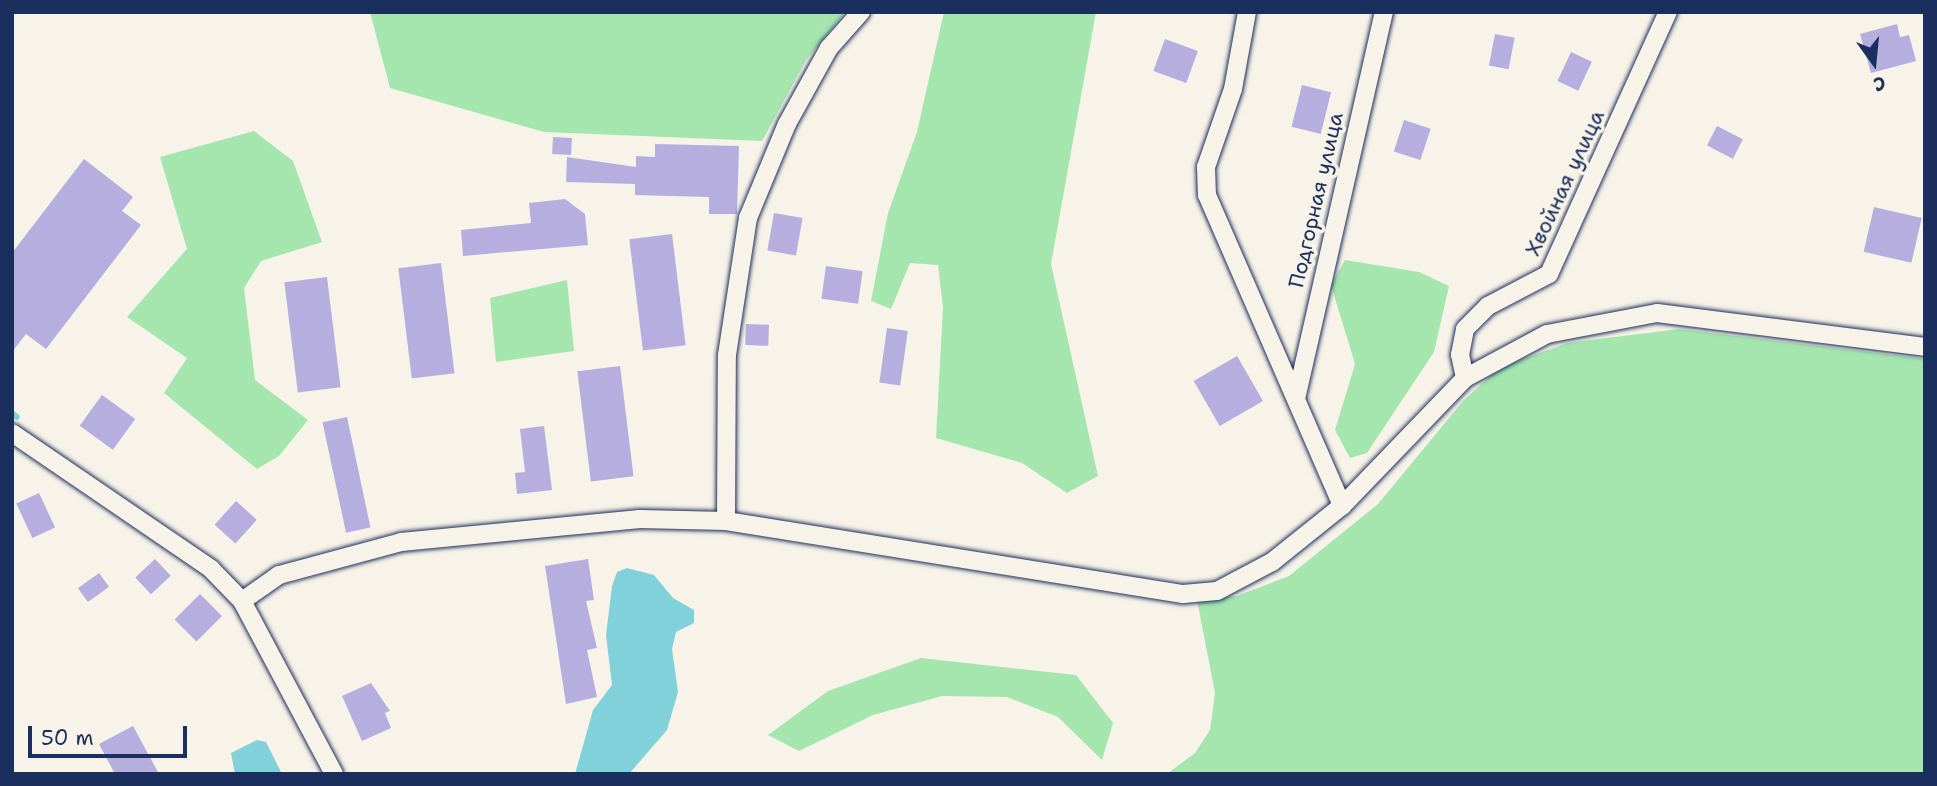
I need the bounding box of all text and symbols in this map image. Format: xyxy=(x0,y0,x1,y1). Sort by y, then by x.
north arrow xyxy=(1839,28,1909,98)
text: С xyxy=(1871,70,1888,97)
street label: Хвойная улица xyxy=(1520,106,1610,260)
street label: Подгорная улица xyxy=(1284,110,1348,290)
scale bar xyxy=(32,712,191,756)
text: 50 m xyxy=(41,724,94,752)

